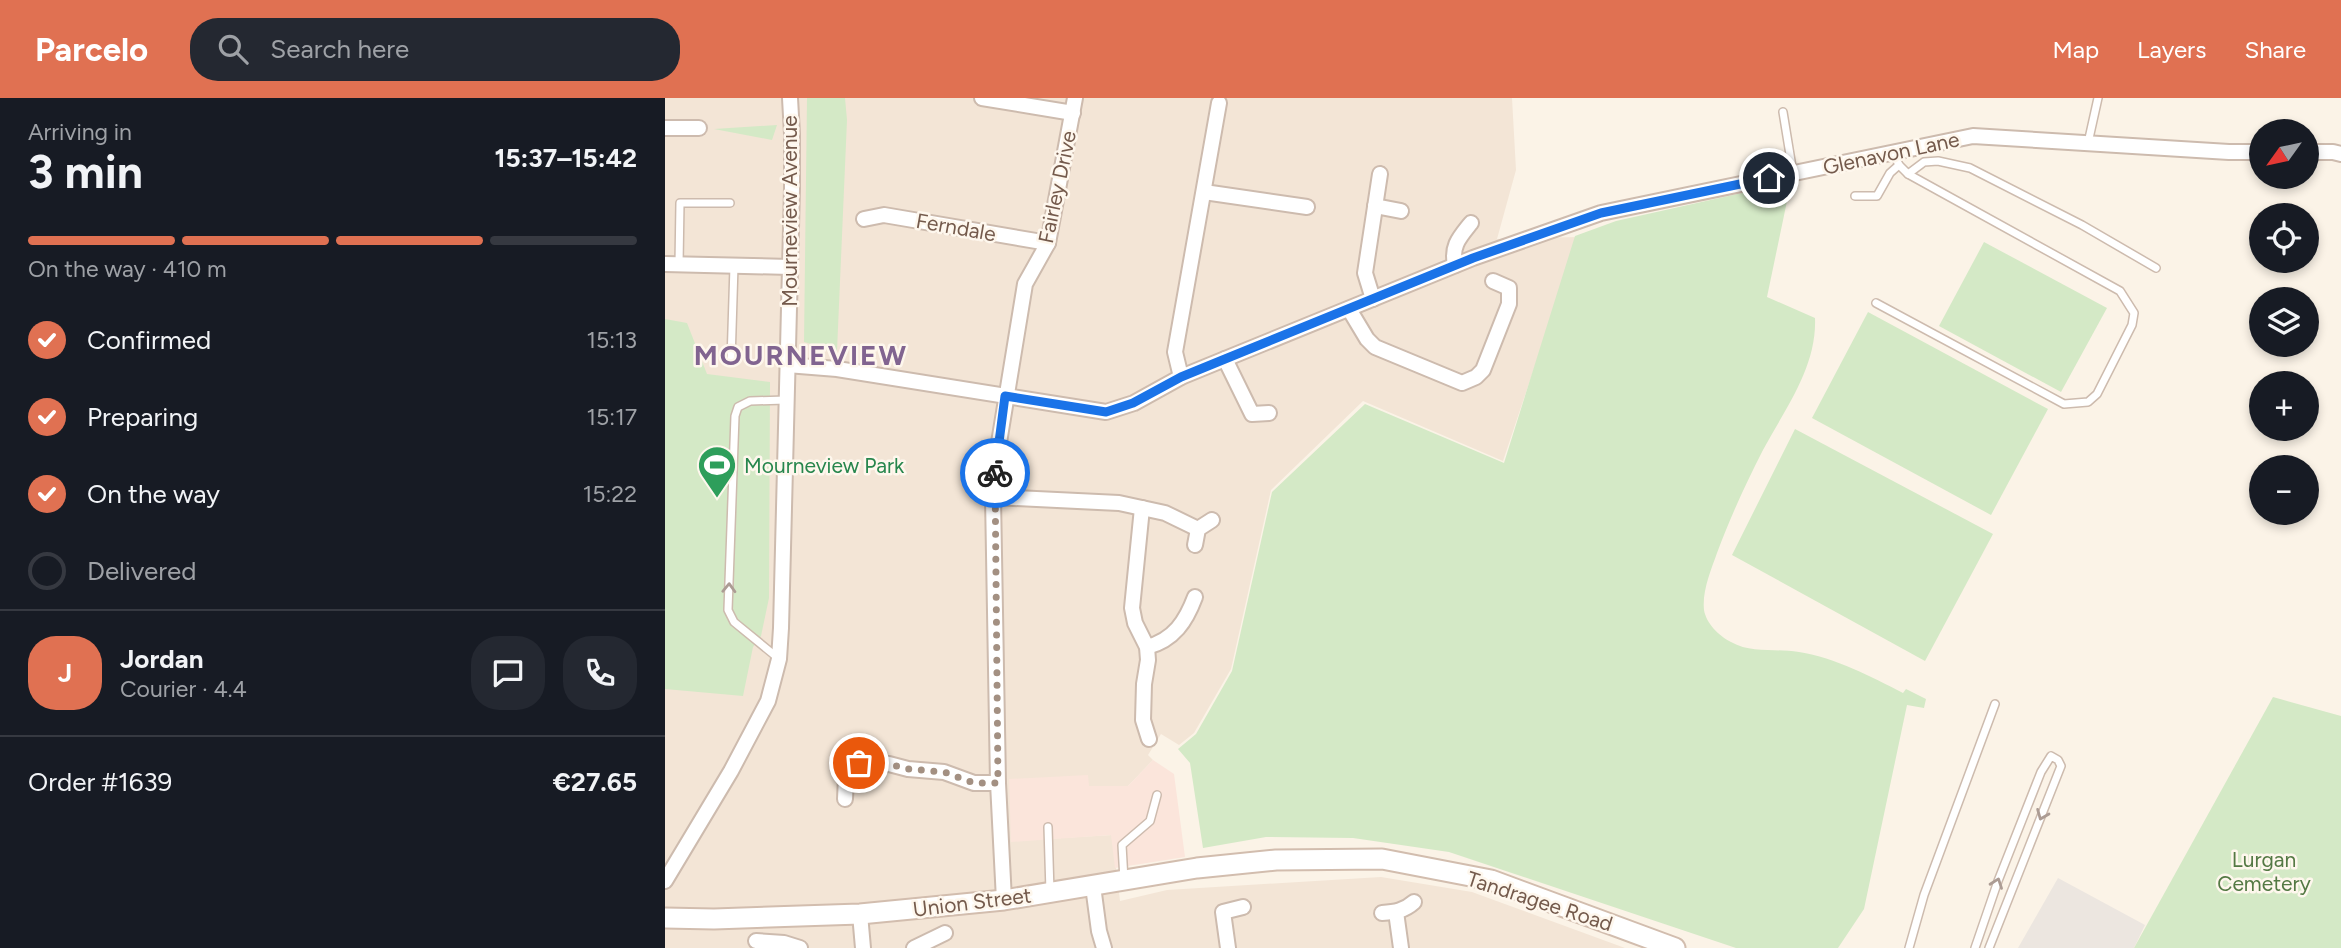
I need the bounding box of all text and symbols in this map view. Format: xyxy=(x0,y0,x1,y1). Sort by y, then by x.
search box xyxy=(190,18,680,81)
text: Parcelo xyxy=(35,30,148,69)
icon: search xyxy=(214,30,252,68)
text: Search here xyxy=(270,33,409,65)
text: Map xyxy=(2052,35,2099,64)
text: Layers xyxy=(2137,35,2206,64)
text: Share xyxy=(2244,35,2306,64)
street label: Mourneview Avenue xyxy=(777,115,802,307)
text: Arriving in xyxy=(28,118,132,146)
north arrow xyxy=(2249,119,2319,189)
map controls xyxy=(2249,119,2319,525)
street label: Glenavon Lane xyxy=(1820,126,1962,180)
street label: Fairley Drive xyxy=(1033,128,1081,246)
text: 15:37–15:42 xyxy=(494,142,637,174)
text: 3 min xyxy=(28,144,143,200)
pin xyxy=(1739,148,1799,208)
icon: home xyxy=(1750,159,1788,197)
button: locate xyxy=(2249,203,2319,273)
street label: Ferndale xyxy=(914,208,998,246)
text: On the way · 410 m xyxy=(28,255,227,283)
button: layers xyxy=(2249,287,2319,357)
icon: check xyxy=(28,321,66,359)
text: Confirmed xyxy=(87,324,211,356)
text: 15:13 xyxy=(586,326,637,354)
district label: MOURNEVIEW xyxy=(694,338,908,372)
button: + xyxy=(2249,371,2319,441)
icon: check xyxy=(28,398,66,436)
text: Preparing xyxy=(87,401,198,433)
text: 15:17 xyxy=(587,403,637,431)
courier xyxy=(960,438,1030,508)
sports icon: Mourneview Park xyxy=(696,444,738,499)
place label: Mourneview Park xyxy=(744,453,905,478)
icon: bike xyxy=(976,454,1014,492)
button: − xyxy=(2249,455,2319,525)
icon: check xyxy=(28,475,66,513)
text: On the way xyxy=(87,478,220,510)
text: 15:22 xyxy=(583,480,637,508)
text: Delivered xyxy=(87,555,196,587)
one-way arrow xyxy=(721,583,736,594)
button: chat xyxy=(471,636,545,710)
button: phone xyxy=(563,636,637,710)
text: Jordan xyxy=(120,643,203,675)
text: J xyxy=(58,657,72,689)
text: Courier · 4.4 xyxy=(120,675,247,703)
pin xyxy=(829,733,889,793)
icon: bag xyxy=(840,744,878,782)
text: Order #1639 xyxy=(28,766,172,798)
text: €27.65 xyxy=(553,766,637,798)
one-way arrow xyxy=(2036,808,2050,820)
park label: Lurgan Cemetery xyxy=(2217,847,2311,896)
street label: Tandragee Road xyxy=(1464,866,1616,936)
one-way arrow xyxy=(1989,878,2003,890)
street label: Union Street xyxy=(911,882,1033,922)

